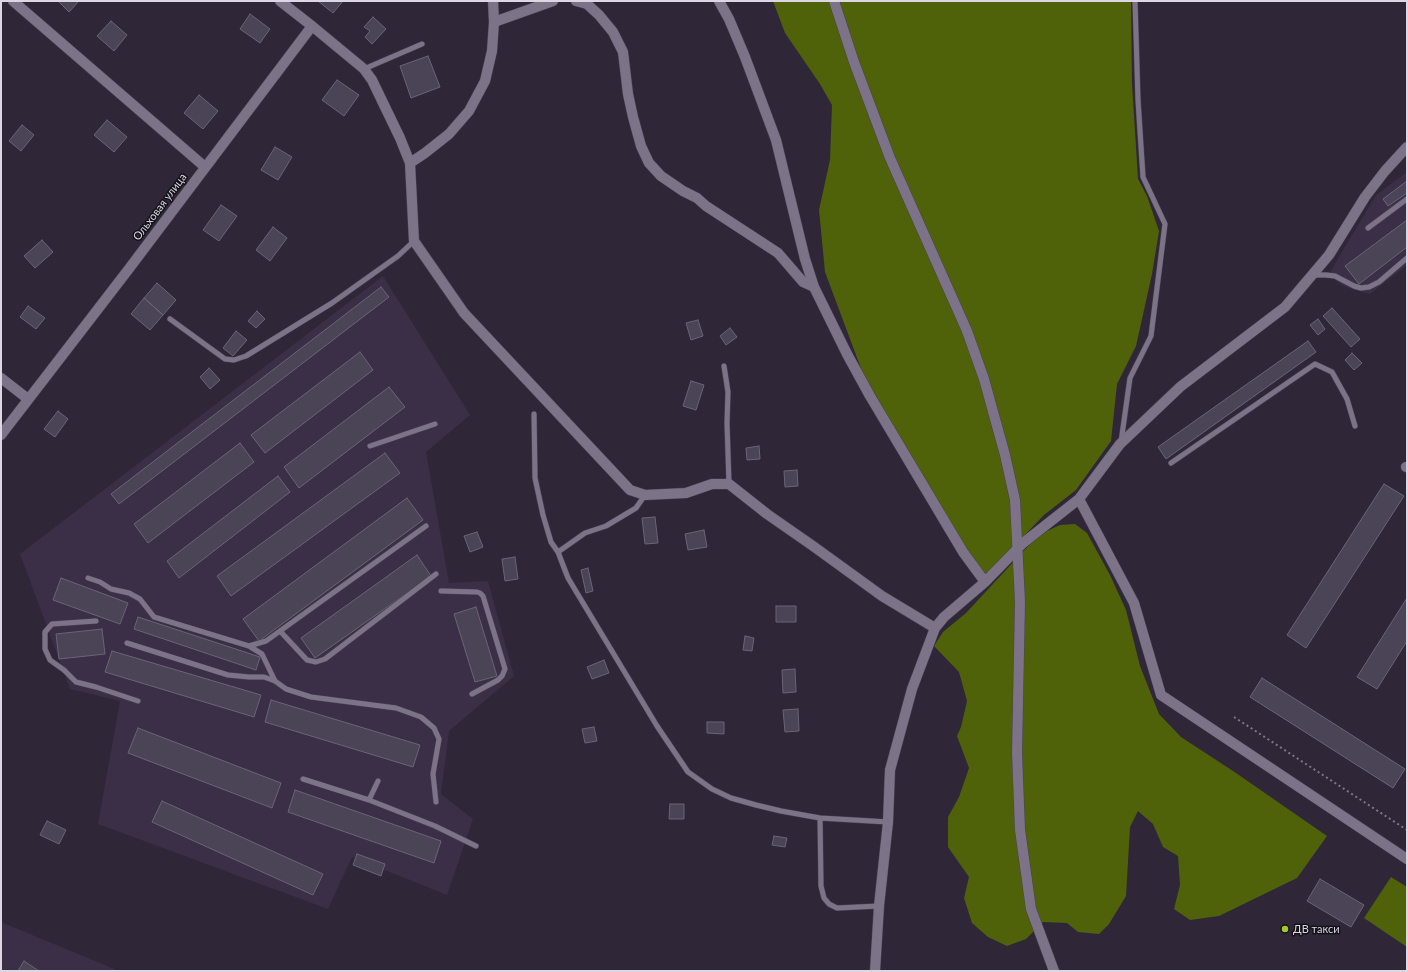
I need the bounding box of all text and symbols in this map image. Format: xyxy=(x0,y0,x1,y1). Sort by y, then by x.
street label: Ольховая улица xyxy=(130,171,190,243)
place label: ДВ такси xyxy=(1293,922,1340,936)
marker: ДВ такси xyxy=(1280,924,1290,934)

